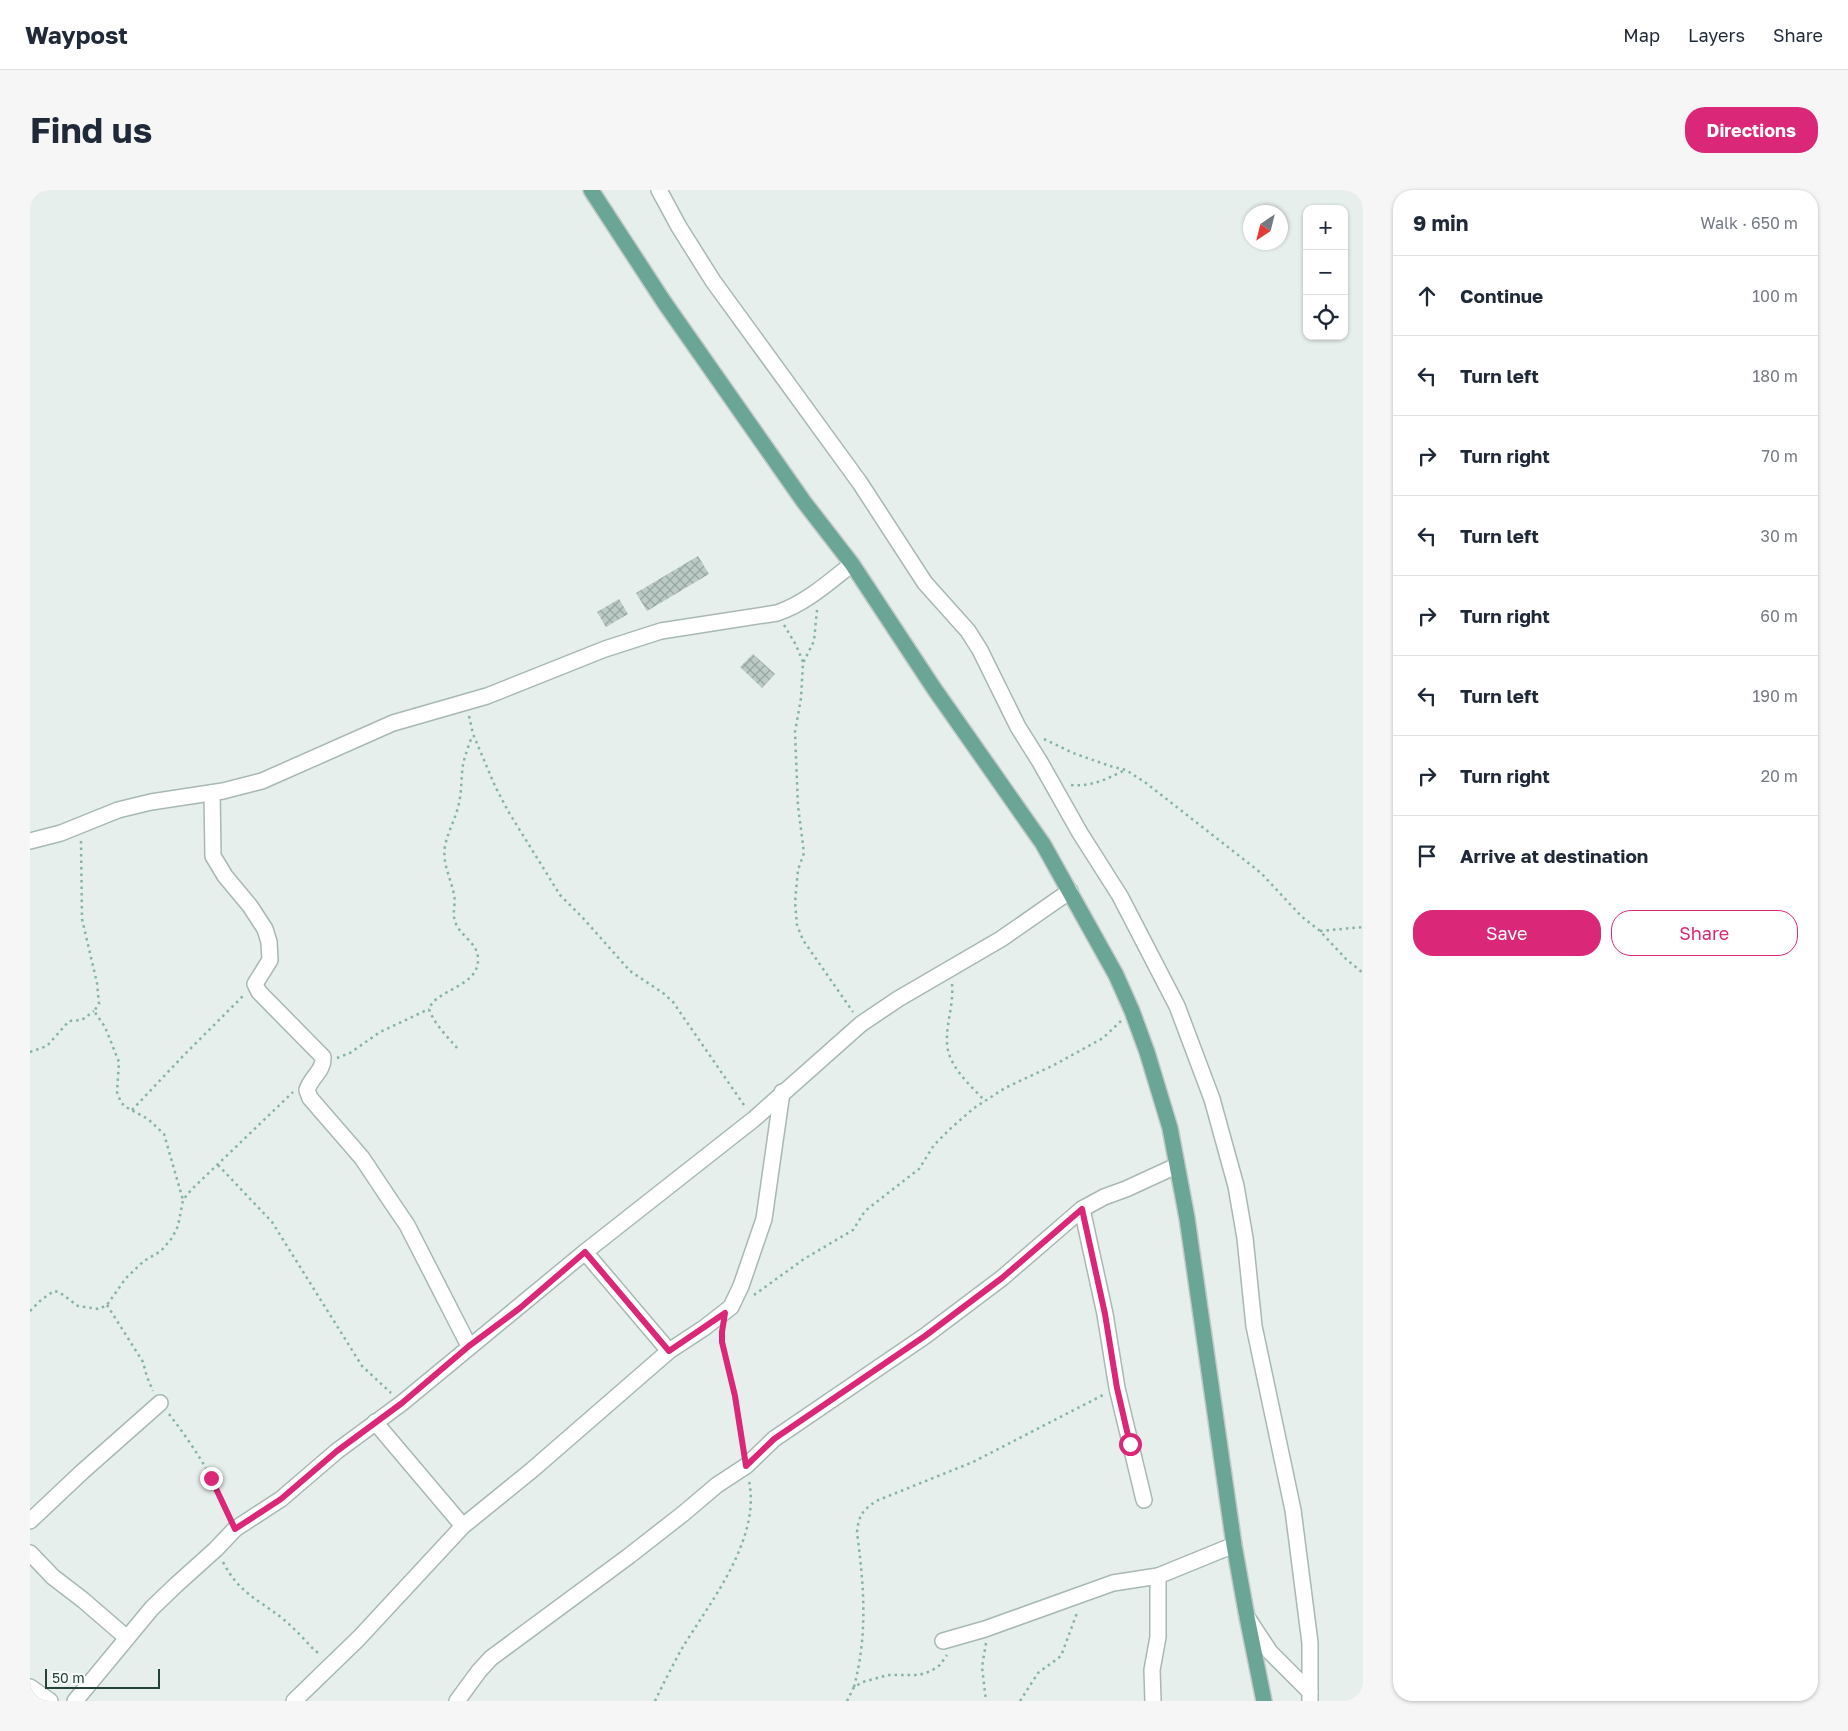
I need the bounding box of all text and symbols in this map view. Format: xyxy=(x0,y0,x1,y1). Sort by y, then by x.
text: Waypost xyxy=(25,20,128,49)
text: Map xyxy=(1623,24,1660,46)
text: Layers xyxy=(1688,24,1745,46)
text: Share xyxy=(1773,24,1823,46)
button: Directions xyxy=(1685,107,1818,153)
text: Find us xyxy=(30,109,152,151)
north arrow xyxy=(1243,205,1288,250)
map controls xyxy=(1303,205,1348,340)
button: + xyxy=(1303,205,1348,250)
text: 9 min xyxy=(1413,210,1468,236)
text: Walk · 650 m xyxy=(1700,213,1798,233)
button: − xyxy=(1303,250,1348,295)
icon: ahead xyxy=(1413,282,1441,310)
text: Continue xyxy=(1460,284,1543,307)
text: 100 m xyxy=(1752,286,1798,306)
button: locate xyxy=(1303,295,1348,340)
icon: left xyxy=(1413,362,1441,390)
text: Turn left xyxy=(1460,364,1539,387)
text: 180 m xyxy=(1752,366,1798,386)
icon: right xyxy=(1413,442,1441,470)
text: Turn right xyxy=(1460,444,1550,467)
text: 70 m xyxy=(1761,446,1798,466)
icon: left xyxy=(1413,522,1441,550)
text: Turn left xyxy=(1460,524,1539,547)
text: 30 m xyxy=(1761,526,1798,546)
icon: right xyxy=(1413,602,1441,630)
text: Turn right xyxy=(1460,604,1550,627)
text: 60 m xyxy=(1760,606,1798,626)
icon: left xyxy=(1413,682,1441,710)
text: Turn left xyxy=(1460,684,1539,707)
text: 190 m xyxy=(1752,686,1798,706)
icon: right xyxy=(1413,762,1441,790)
text: Turn right xyxy=(1460,764,1550,787)
text: 20 m xyxy=(1761,766,1798,786)
icon: arrive xyxy=(1413,842,1441,870)
text: Arrive at destination xyxy=(1460,844,1648,867)
button: Save xyxy=(1413,910,1601,956)
button: Share xyxy=(1611,910,1798,956)
route start xyxy=(1119,1433,1142,1456)
route end xyxy=(200,1467,223,1490)
scale bar xyxy=(45,1666,160,1689)
text: 50 m xyxy=(52,1669,85,1686)

